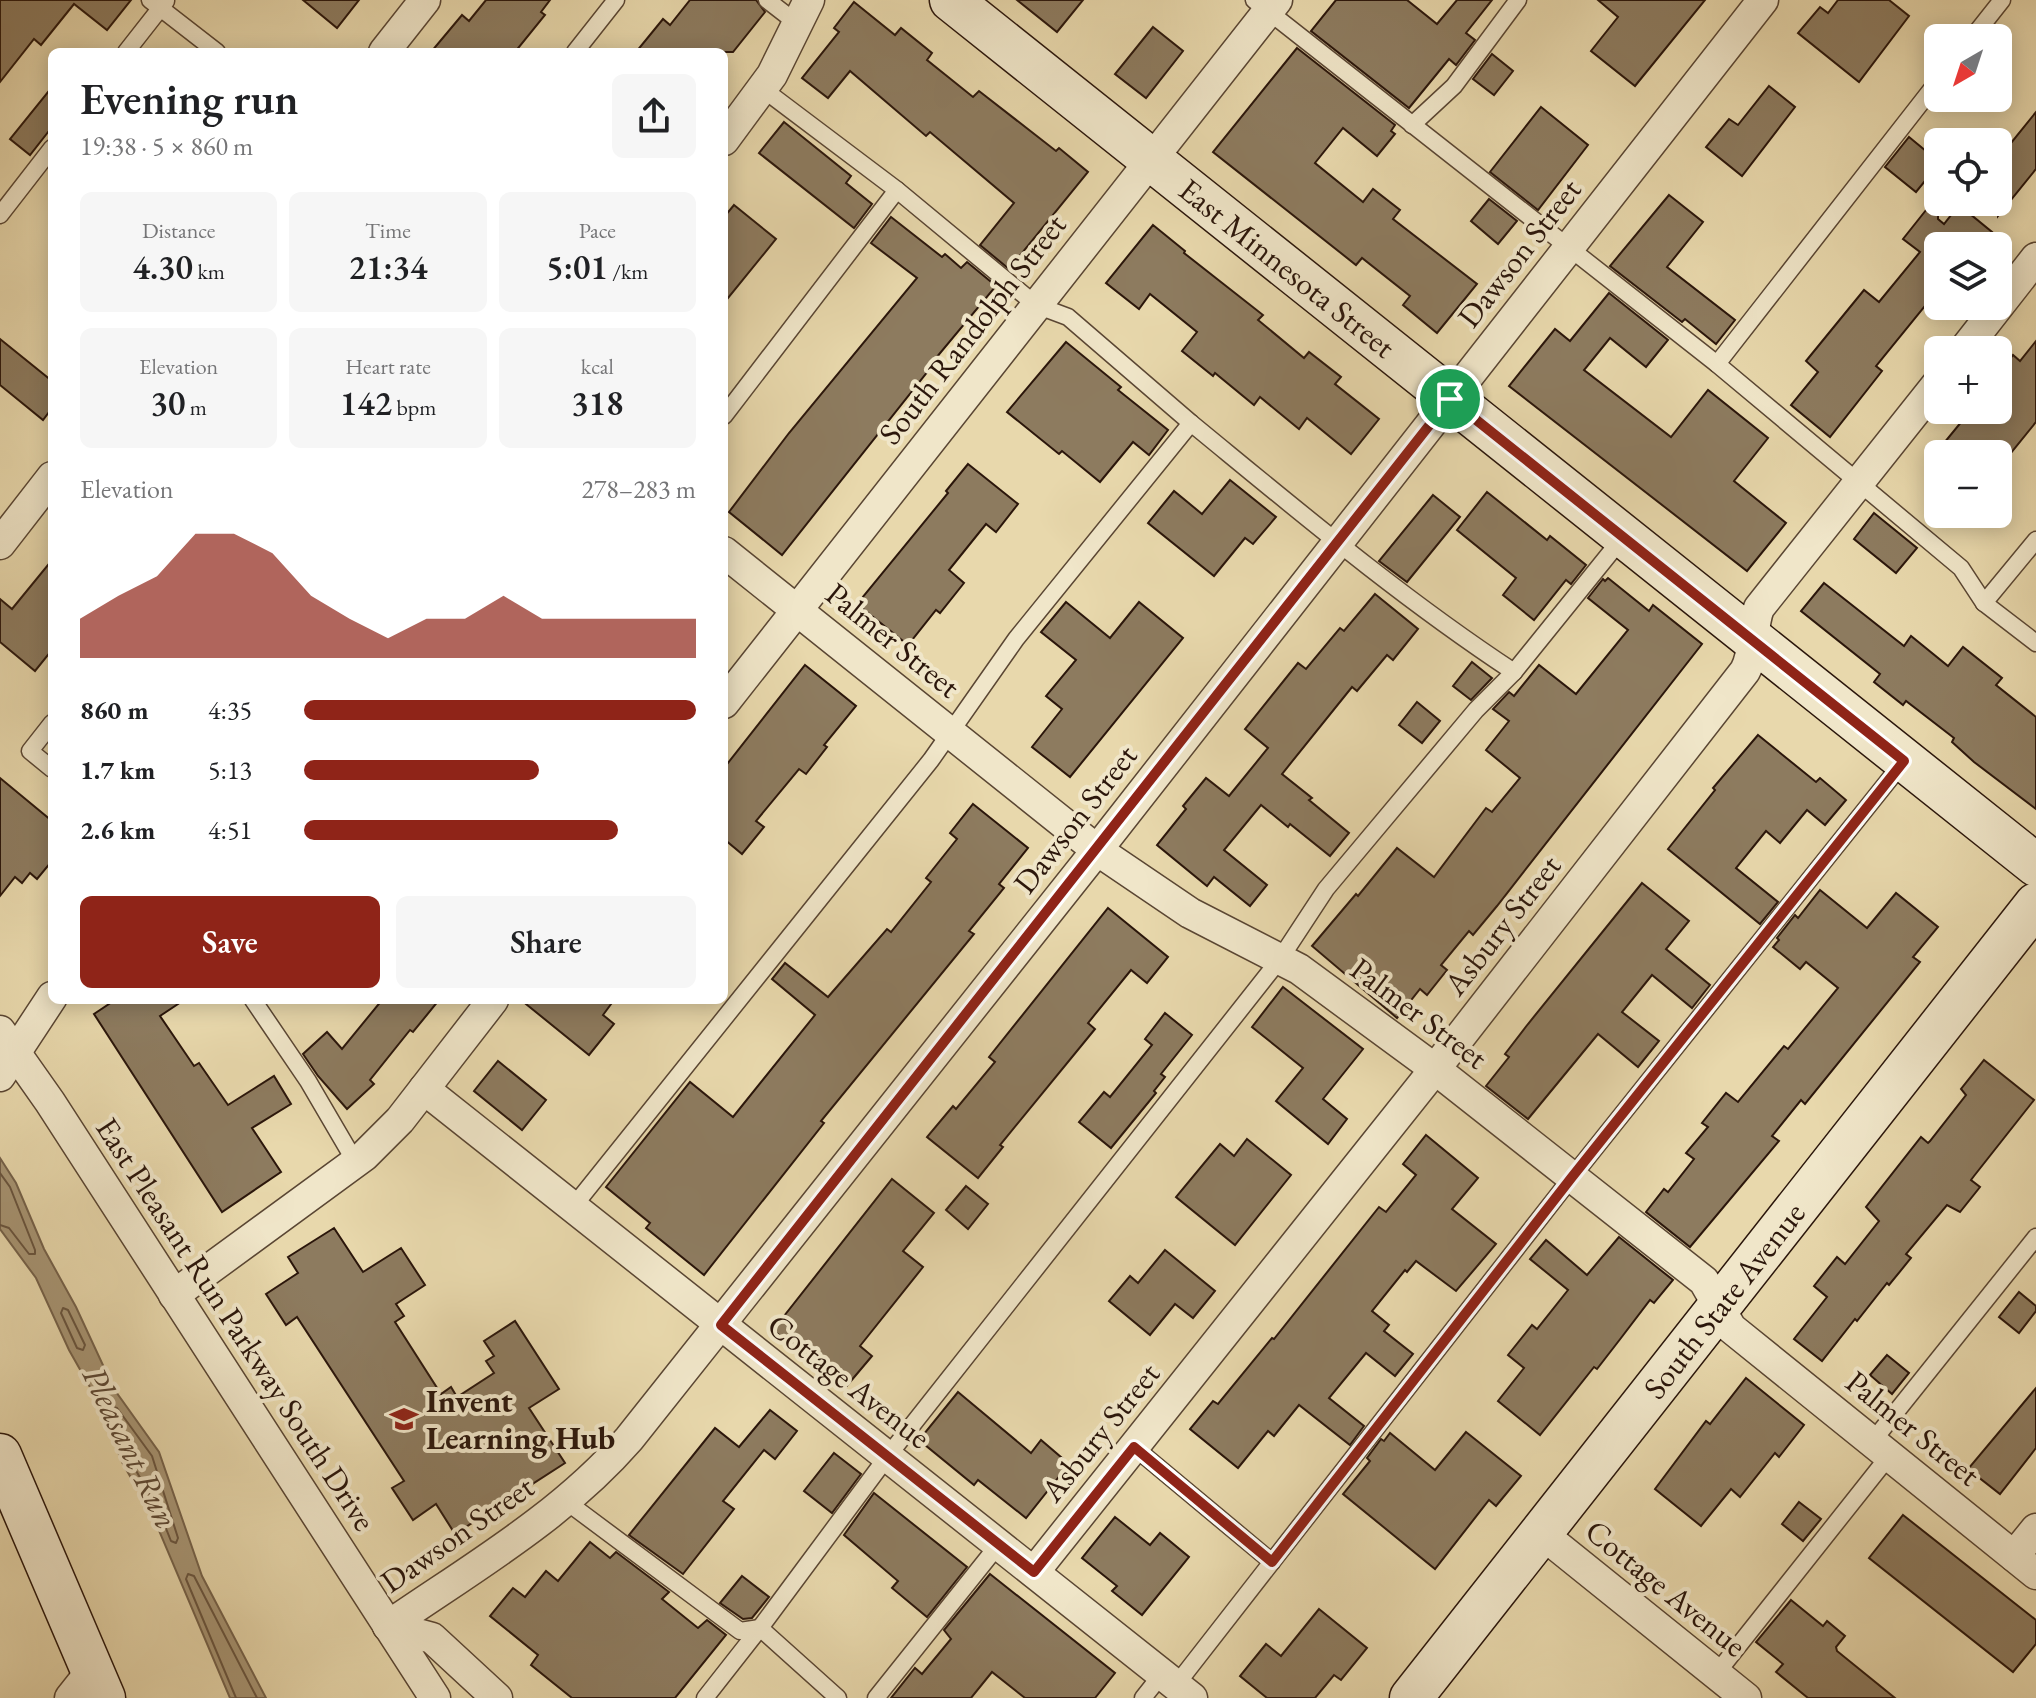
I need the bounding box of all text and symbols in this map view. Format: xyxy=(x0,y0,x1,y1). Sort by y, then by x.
north arrow xyxy=(1924,24,2012,112)
map controls xyxy=(1924,24,2012,528)
text: Evening run xyxy=(80,70,299,127)
button: share xyxy=(612,74,696,158)
button: locate xyxy=(1924,128,2012,216)
text: 19:38 · 5 × 860 m xyxy=(80,129,253,163)
street label: East Minnesota Street xyxy=(1170,169,1404,367)
street label: Dawson Street xyxy=(1448,170,1590,336)
street label: South Randolph Street xyxy=(869,205,1075,453)
text: Distance xyxy=(142,216,215,245)
text: Time xyxy=(365,216,411,245)
text: Pace xyxy=(579,216,616,245)
button: layers xyxy=(1924,232,2012,320)
text: 4.30 xyxy=(132,245,193,289)
text: 21:34 xyxy=(349,245,427,289)
text: 5:01 xyxy=(546,245,608,289)
text: km xyxy=(193,257,225,286)
text: /km xyxy=(608,257,648,286)
button: + xyxy=(1924,336,2012,424)
text: Elevation xyxy=(139,352,218,381)
text: Heart rate xyxy=(345,352,431,381)
text: kcal xyxy=(581,352,614,381)
pin xyxy=(1416,365,1484,433)
icon: arrive xyxy=(1428,377,1472,421)
text: 30 xyxy=(150,381,185,425)
text: 142 xyxy=(340,381,392,425)
text: 318 xyxy=(571,381,623,425)
text: m xyxy=(185,393,207,422)
text: bpm xyxy=(392,393,436,422)
button: − xyxy=(1924,440,2012,528)
text: Elevation xyxy=(80,472,174,506)
text: 278–283 m xyxy=(581,472,696,506)
street label: Palmer Street xyxy=(817,573,969,707)
text: 860 m xyxy=(80,693,148,727)
text: 4:35 xyxy=(208,693,252,727)
street label: Dawson Street xyxy=(1004,736,1146,902)
text: 1.7 km xyxy=(80,753,155,787)
text: 5:13 xyxy=(208,753,252,787)
text: 2.6 km xyxy=(80,813,155,847)
text: 4:51 xyxy=(208,813,252,847)
street label: Asbury Street xyxy=(1433,846,1570,1005)
button: Save xyxy=(80,896,380,988)
button: Share xyxy=(396,896,696,988)
street label: Palmer Street xyxy=(1342,948,1496,1078)
street label: East Pleasant Run Parkway South Drive xyxy=(88,1110,384,1538)
street label: South State Avenue xyxy=(1634,1193,1814,1407)
street label: Cottage Avenue xyxy=(759,1304,939,1458)
street label: Asbury Street xyxy=(1030,1354,1169,1511)
water label: Pleasant Run xyxy=(74,1359,188,1535)
street label: Palmer Street xyxy=(1837,1361,1989,1495)
place label: Invent Learning Hub xyxy=(426,1380,615,1459)
school or university icon: Invent Learning Hub xyxy=(389,1404,419,1434)
street label: Dawson Street xyxy=(372,1466,542,1602)
street label: Cottage Avenue xyxy=(1577,1510,1755,1666)

